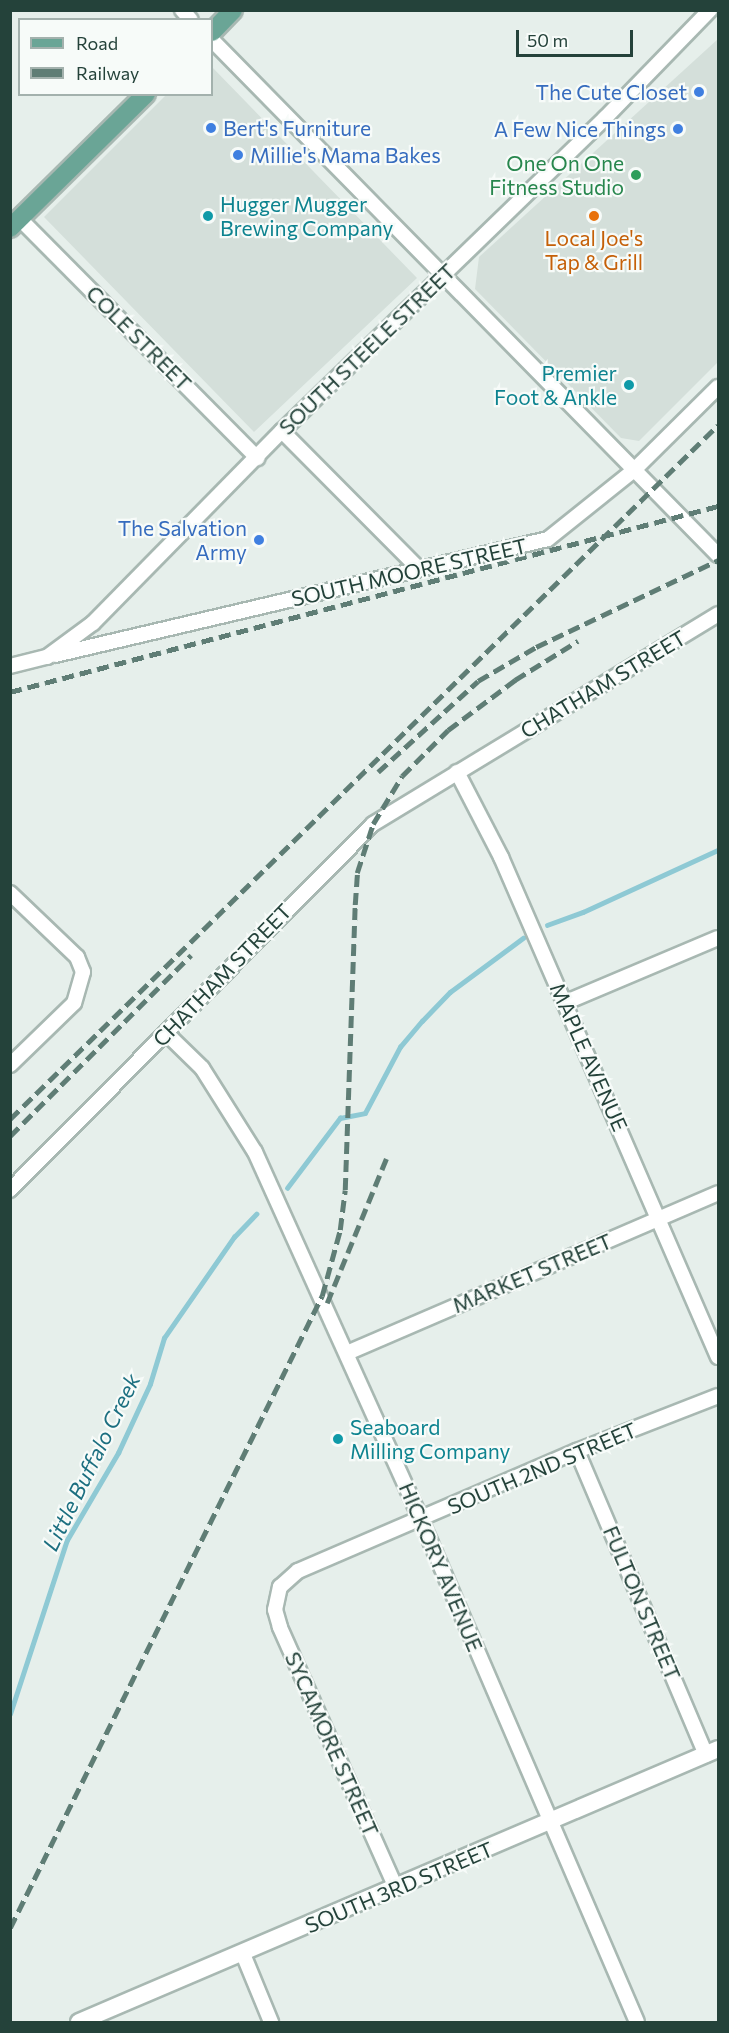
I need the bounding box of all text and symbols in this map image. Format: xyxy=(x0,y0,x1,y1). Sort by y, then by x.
legend xyxy=(18,18,213,96)
scale bar xyxy=(519,18,636,56)
text: 50 m xyxy=(527,29,568,51)
text: Road xyxy=(76,32,118,54)
text: Railway xyxy=(76,62,139,84)
place label: The Cute Closet xyxy=(536,79,687,105)
marker: The Cute Closet xyxy=(692,85,706,99)
place label: Bert's Furniture xyxy=(223,115,371,141)
place label: A Few Nice Things xyxy=(494,116,666,142)
marker: Bert's Furniture xyxy=(204,121,218,135)
marker: A Few Nice Things xyxy=(671,122,685,136)
place label: Millie's Mama Bakes xyxy=(250,142,441,168)
marker: Millie's Mama Bakes xyxy=(231,148,245,162)
place label: One On One Fitness Studio xyxy=(489,150,624,200)
marker: One On One Fitness Studio xyxy=(629,168,643,182)
place label: Hugger Mugger Brewing Company xyxy=(220,191,393,241)
marker: Hugger Mugger Brewing Company xyxy=(201,209,215,223)
marker: Local Joe's Tap & Grill xyxy=(587,209,601,223)
place label: Local Joe's Tap & Grill xyxy=(545,225,643,275)
street label: SOUTH STEELE STREET xyxy=(274,258,460,440)
street label: COLE STREET xyxy=(81,280,197,396)
place label: Premier Foot & Ankle xyxy=(494,360,617,410)
marker: Premier Foot & Ankle xyxy=(622,378,636,392)
place label: The Salvation Army xyxy=(118,515,247,565)
marker: The Salvation Army xyxy=(252,533,266,547)
street label: SOUTH MOORE STREET xyxy=(289,533,529,611)
street label: CHATHAM STREET xyxy=(516,625,690,743)
street label: CHATHAM STREET xyxy=(147,898,297,1052)
street label: MAPLE AVENUE xyxy=(545,979,633,1135)
street label: MARKET STREET xyxy=(449,1228,615,1318)
water label: Little Buffalo Creek xyxy=(37,1369,145,1555)
place label: Seaboard Milling Company xyxy=(350,1414,510,1464)
street label: SOUTH 2ND STREET xyxy=(444,1417,640,1519)
marker: Seaboard Milling Company xyxy=(331,1432,345,1446)
street label: HICKORY AVENUE xyxy=(394,1479,488,1655)
street label: FULTON STREET xyxy=(598,1522,686,1684)
street label: SYCAMORE STREET xyxy=(280,1648,384,1840)
street label: SOUTH 3RD STREET xyxy=(301,1836,497,1938)

